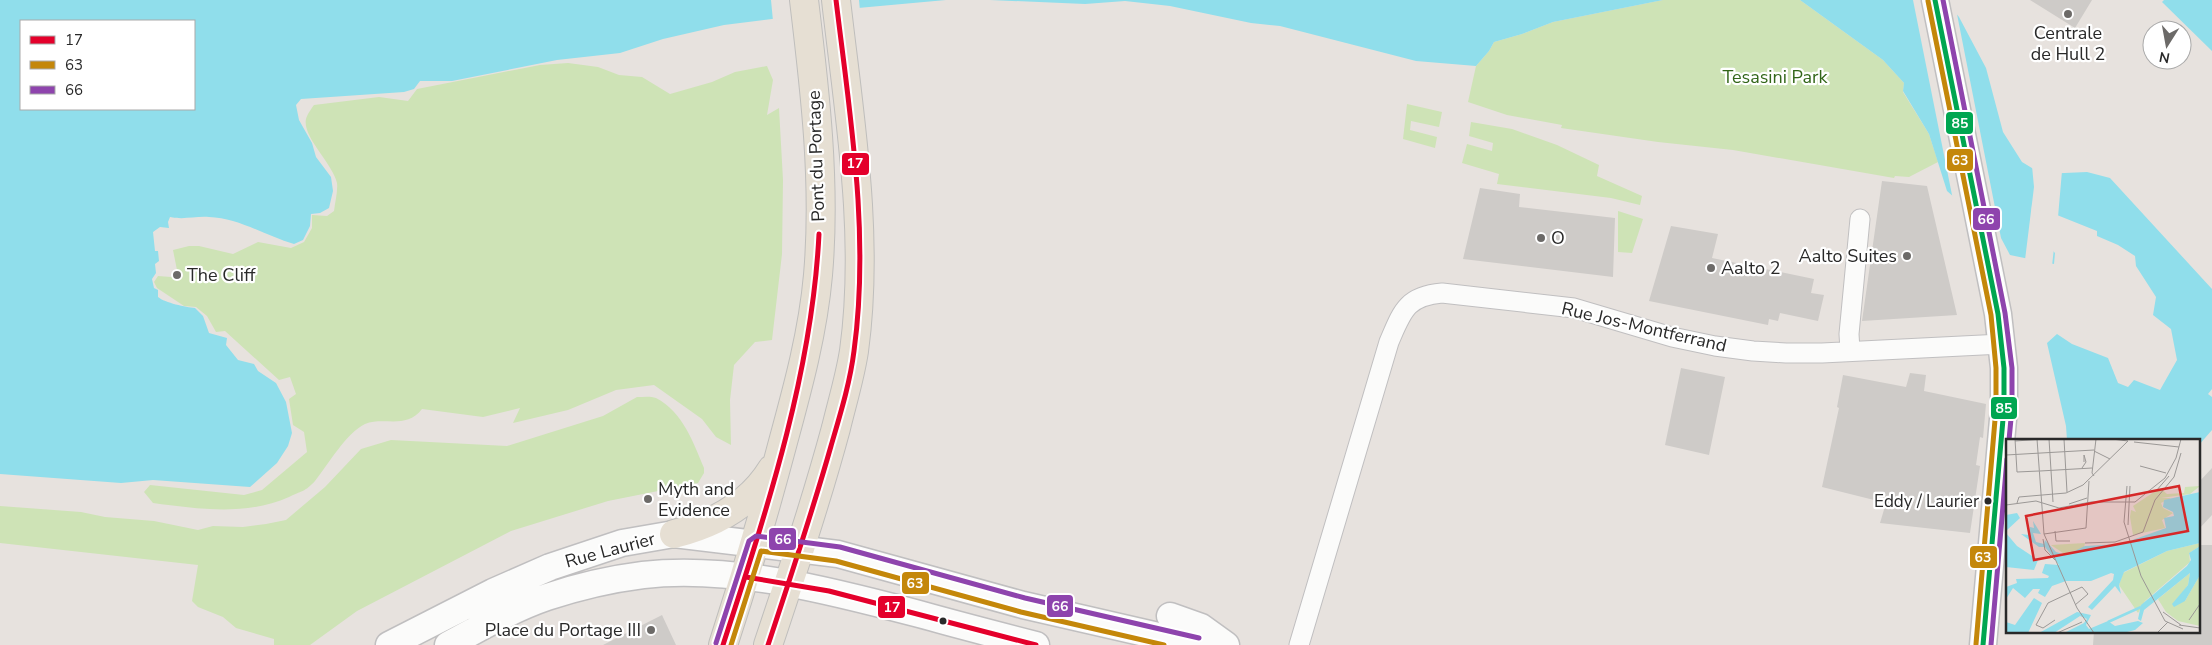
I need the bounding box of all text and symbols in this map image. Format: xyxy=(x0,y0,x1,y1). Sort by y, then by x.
marker: Centrale de Hull 2 xyxy=(2062,8,2074,20)
legend xyxy=(20,20,195,110)
north arrow xyxy=(2142,20,2192,70)
place label: Centrale de Hull 2 xyxy=(2031,21,2105,66)
text: 17 xyxy=(65,30,83,50)
text: N xyxy=(2158,47,2172,68)
text: 63 xyxy=(65,55,83,75)
park label: Tesasini Park xyxy=(1722,65,1829,89)
text: 66 xyxy=(65,80,83,100)
street label: Pont du Portage xyxy=(802,90,830,222)
line badge: 85 xyxy=(1945,111,1974,135)
text: 85 xyxy=(1952,114,1968,133)
line badge: 63 xyxy=(1946,148,1974,172)
text: 63 xyxy=(1952,151,1968,170)
line badge: 17 xyxy=(841,152,870,176)
text: 17 xyxy=(847,154,863,173)
line badge: 66 xyxy=(1972,207,2001,231)
text: 66 xyxy=(1978,210,1994,229)
place label: O xyxy=(1551,226,1565,250)
marker: O xyxy=(1535,232,1547,244)
place label: Aalto Suites xyxy=(1799,244,1897,268)
marker: Aalto Suites xyxy=(1901,250,1913,262)
place label: Aalto 2 xyxy=(1721,256,1780,280)
marker: Aalto 2 xyxy=(1705,262,1717,274)
place label: The Cliff xyxy=(187,263,257,287)
marker: The Cliff xyxy=(171,269,183,281)
street label: Rue Jos-Montferrand xyxy=(1559,296,1729,358)
line badge: 85 xyxy=(1990,396,2018,420)
text: 85 xyxy=(1996,399,2012,418)
inset map xyxy=(2006,439,2200,632)
place label: Myth and Evidence xyxy=(658,477,734,522)
place label: Eddy / Laurier xyxy=(1874,490,1979,513)
marker: Myth and Evidence xyxy=(642,493,654,505)
marker: Eddy / Laurier xyxy=(1983,496,1993,506)
street label: Rue Laurier xyxy=(562,526,658,574)
line badge: 66 xyxy=(768,527,797,551)
text: 66 xyxy=(775,530,791,549)
line badge: 63 xyxy=(1969,545,1998,569)
text: 63 xyxy=(1975,548,1991,567)
line badge: 63 xyxy=(901,571,930,595)
text: 63 xyxy=(907,574,923,593)
line badge: 66 xyxy=(1046,594,1074,618)
line badge: 17 xyxy=(877,595,906,619)
text: 66 xyxy=(1052,597,1068,616)
text: 17 xyxy=(884,598,900,617)
unlabelled marker xyxy=(938,616,948,626)
place label: Place du Portage III xyxy=(485,618,641,642)
marker: Place du Portage III xyxy=(645,624,657,636)

